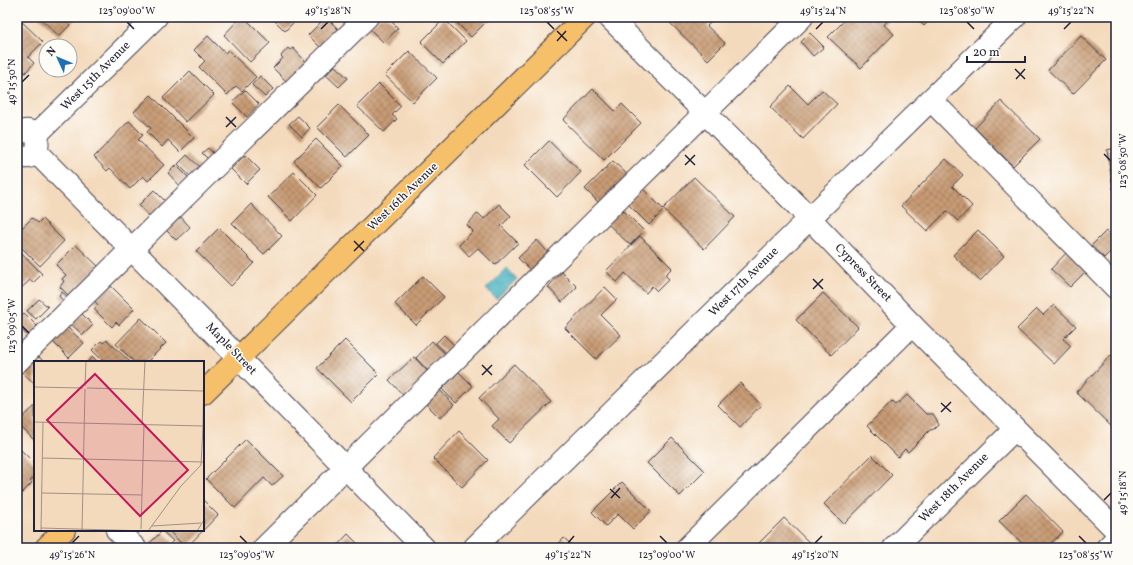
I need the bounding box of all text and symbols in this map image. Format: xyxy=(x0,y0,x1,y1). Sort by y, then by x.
text: 123°09'00"W xyxy=(99,4,155,18)
text: 49°15'28"N xyxy=(305,4,352,18)
text: 123°08'55"W xyxy=(520,4,574,18)
text: 49°15'24"N xyxy=(800,4,847,18)
text: 123°08'50"W xyxy=(939,4,995,18)
text: 49°15'22"N xyxy=(1048,4,1095,18)
north arrow xyxy=(38,38,78,78)
street label: West 15th Avenue xyxy=(58,38,134,114)
scale bar xyxy=(967,38,1025,64)
text: N xyxy=(44,44,60,60)
text: 20 m xyxy=(973,45,1000,61)
text: 49°15'30"N xyxy=(5,58,19,105)
text: 123°08'50"W xyxy=(1116,133,1130,189)
street label: West 16th Avenue xyxy=(364,159,442,235)
street label: Cypress Street xyxy=(831,240,895,306)
street label: West 17th Avenue xyxy=(706,244,782,320)
text: 123°09'05"W xyxy=(5,298,19,354)
street label: Maple Street xyxy=(202,319,260,379)
inset map xyxy=(34,361,204,531)
street label: West 18th Avenue xyxy=(916,449,993,526)
text: 49°15'18"N xyxy=(1116,470,1130,515)
text: 49°15'26"N xyxy=(49,548,96,562)
text: 123°09'05"W xyxy=(219,548,275,562)
text: 49°15'22"N xyxy=(545,548,592,562)
text: 123°09'00"W xyxy=(639,548,695,562)
text: 49°15'20"N xyxy=(792,548,839,562)
text: 123°08'55"W xyxy=(1059,548,1113,562)

